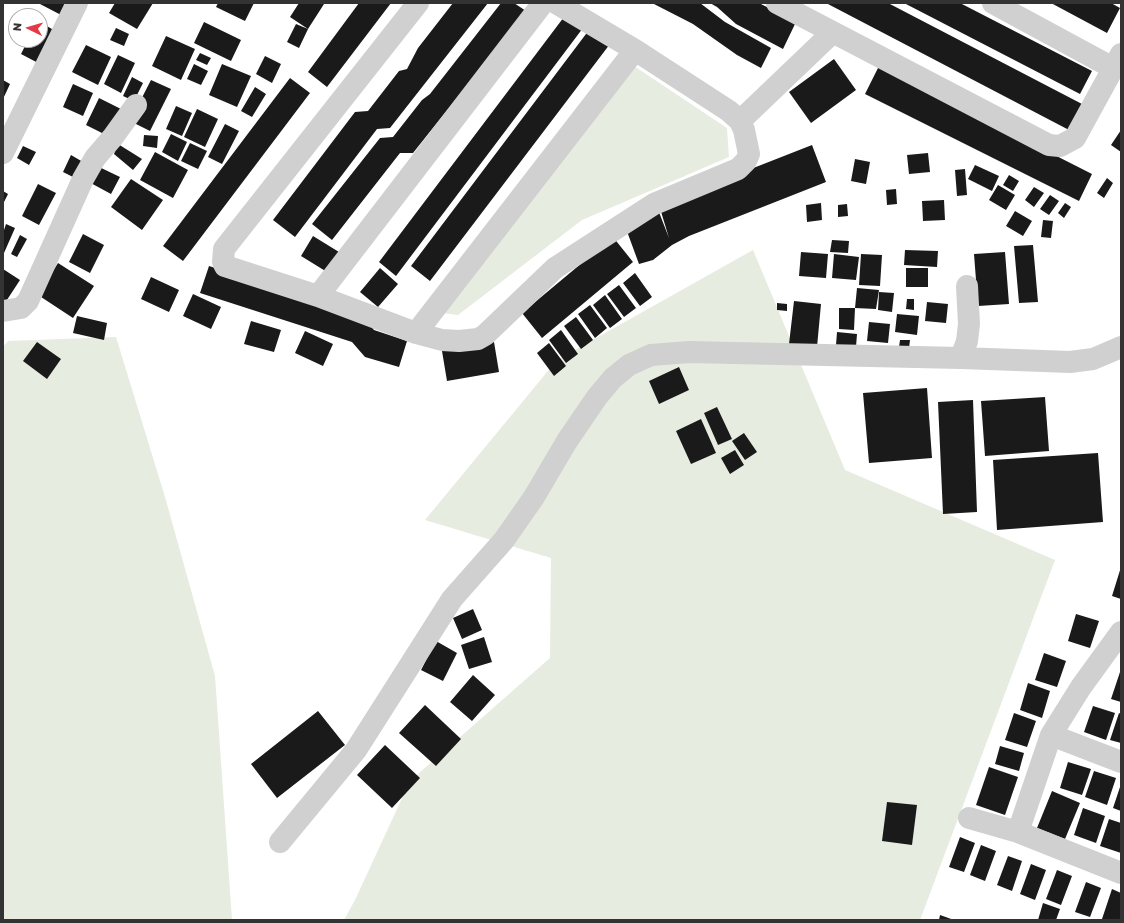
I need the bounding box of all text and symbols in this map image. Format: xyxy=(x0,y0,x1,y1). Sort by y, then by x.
north arrow xyxy=(8,8,48,48)
text: N xyxy=(10,22,23,32)

